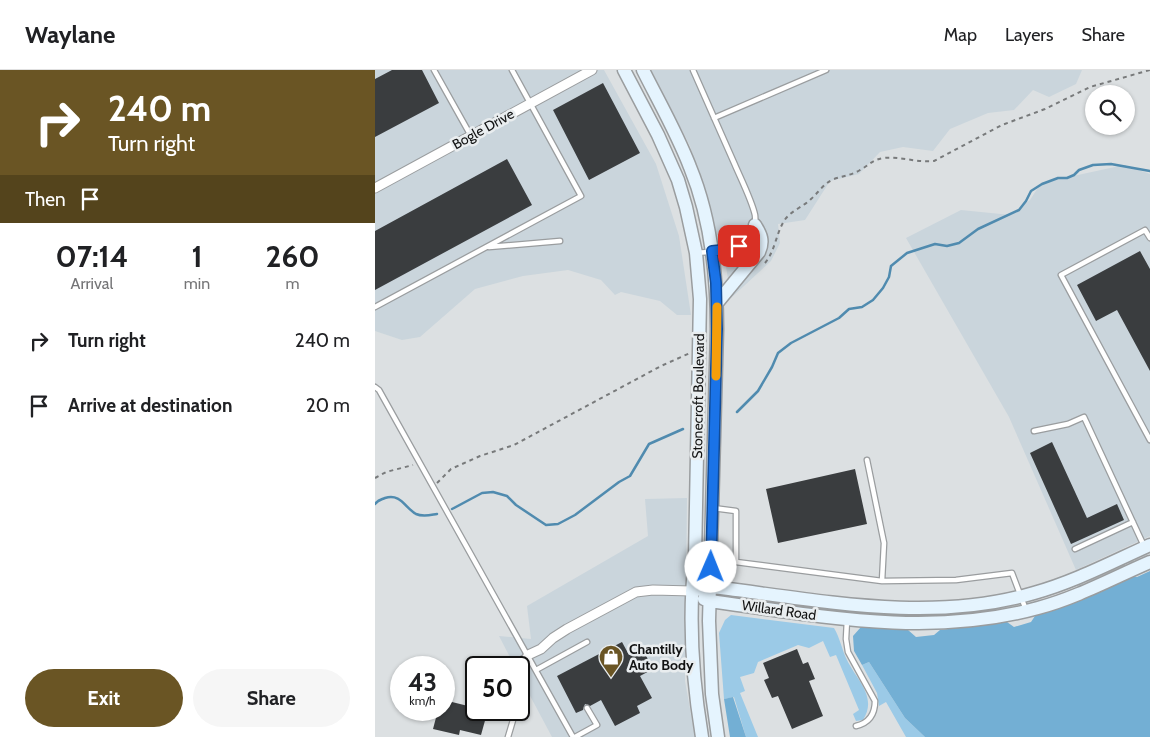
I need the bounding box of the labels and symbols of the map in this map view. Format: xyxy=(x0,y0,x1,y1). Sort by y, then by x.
street label: Bogle Drive xyxy=(449,105,517,153)
pin xyxy=(718,225,760,267)
street label: Stonecroft Boulevard xyxy=(688,333,708,459)
position arrow xyxy=(684,540,736,592)
street label: Willard Road xyxy=(741,596,817,624)
place label: Chantilly Auto Body xyxy=(629,640,694,674)
shop icon: Chantilly Auto Body xyxy=(598,644,624,678)
speed limit sign: 50 xyxy=(465,656,530,721)

